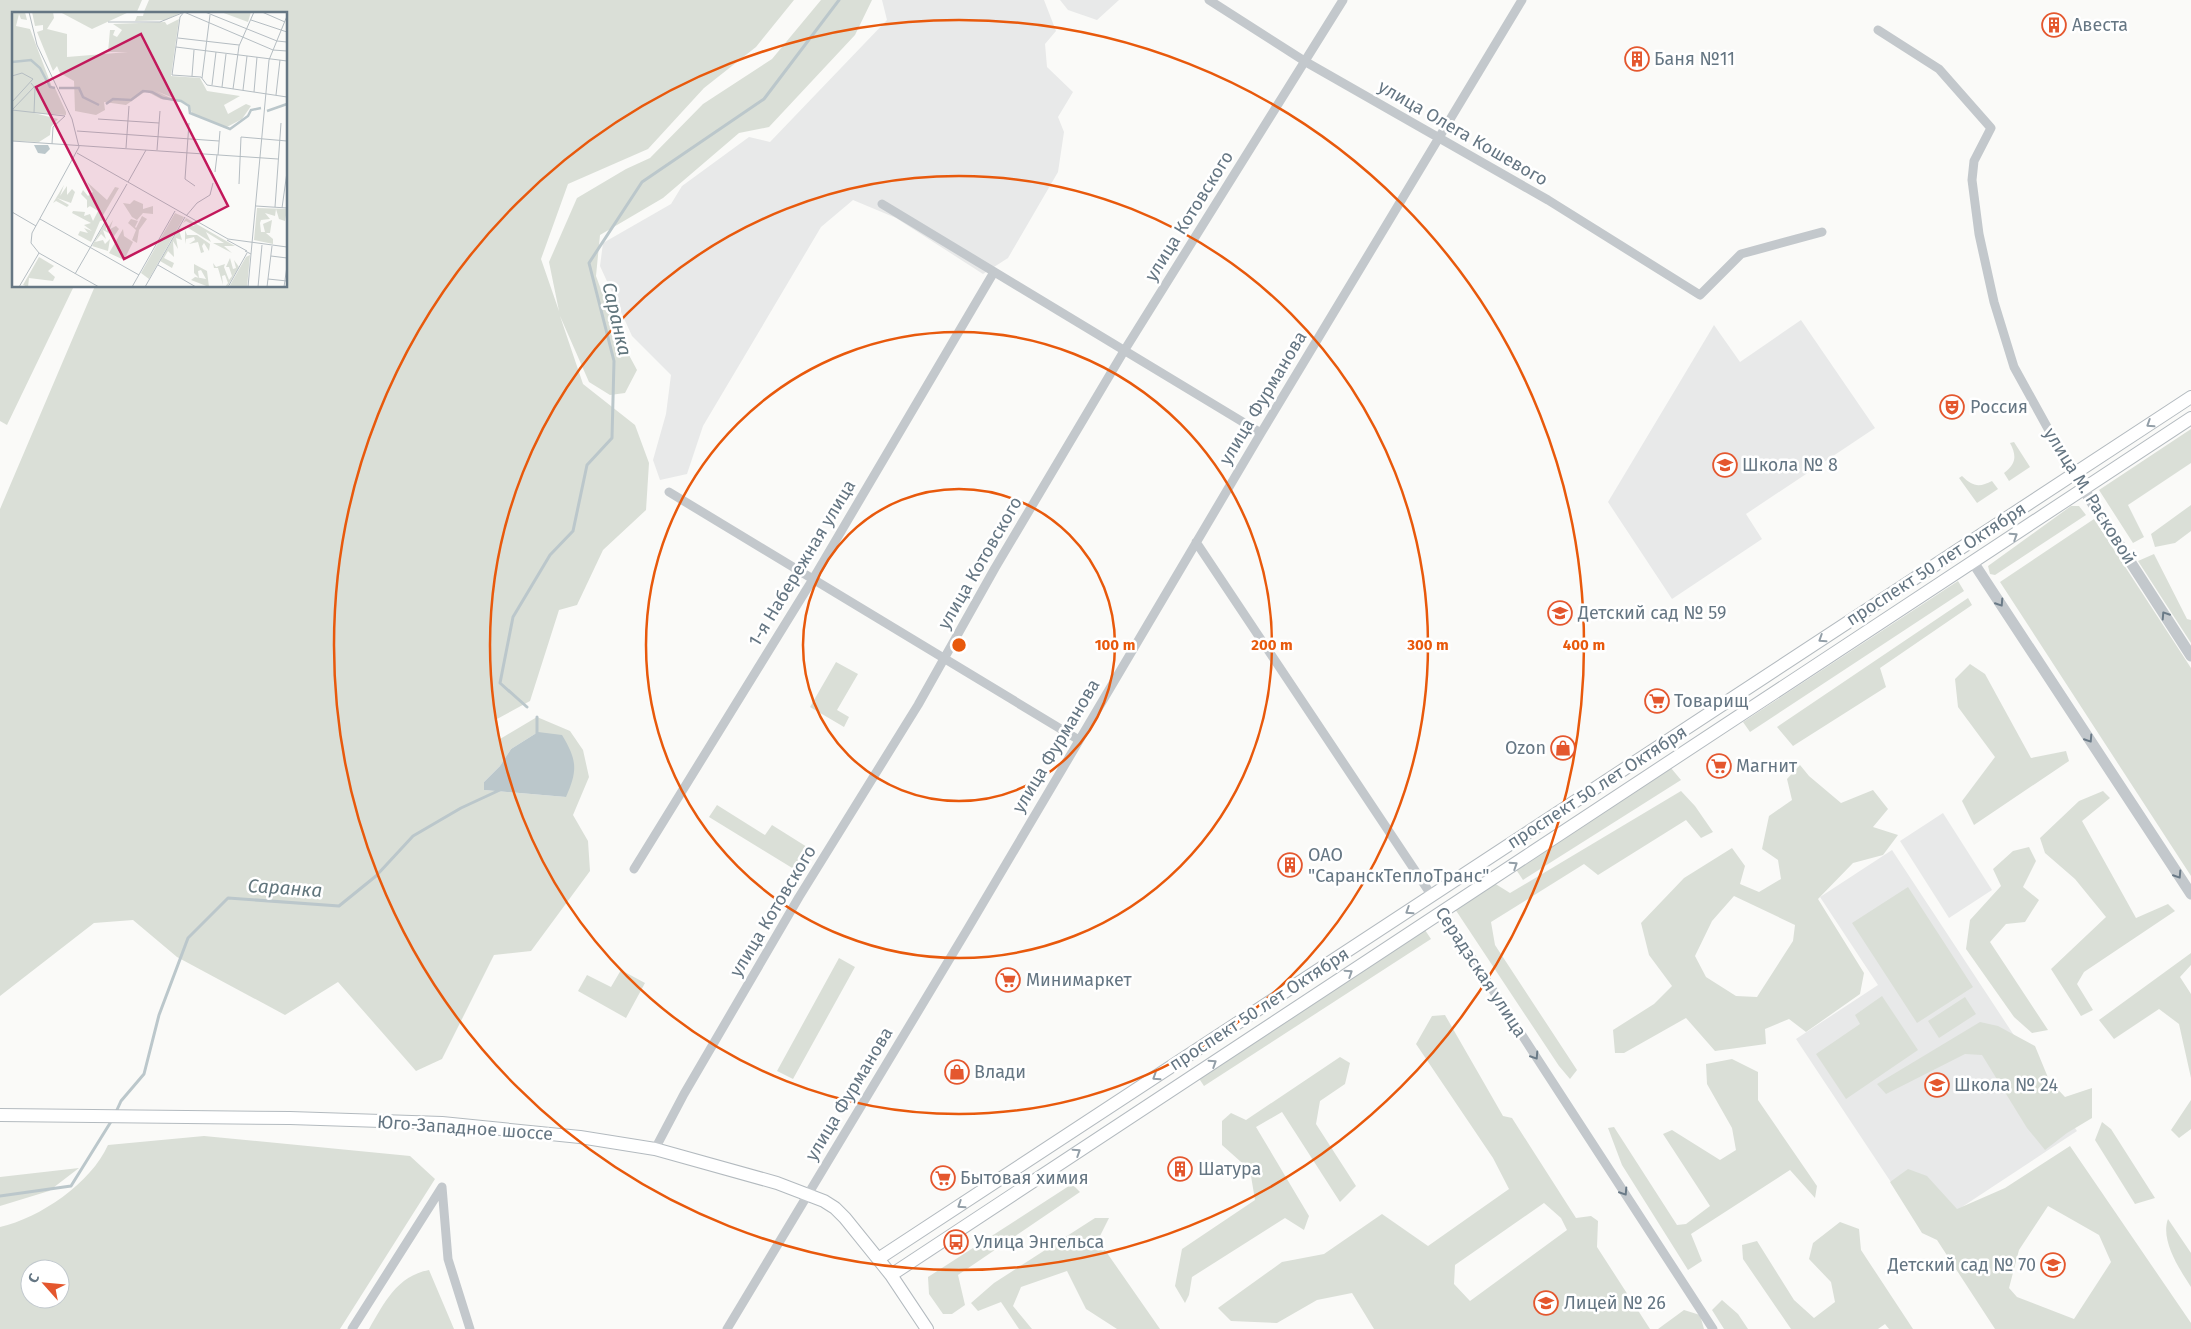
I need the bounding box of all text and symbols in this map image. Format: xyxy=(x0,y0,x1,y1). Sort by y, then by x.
inset map xyxy=(12,12,288,288)
building icon: Авеста xyxy=(2041,12,2067,38)
place label: Авеста xyxy=(2072,14,2128,36)
building icon: Баня №11 xyxy=(1624,46,1650,72)
place label: Баня №11 xyxy=(1654,48,1735,70)
street label: улица Олега Кошевого xyxy=(1374,75,1552,191)
street label: улица Котовского xyxy=(1140,147,1238,285)
water label: Саранка xyxy=(597,280,637,358)
street label: улица Фурманова xyxy=(1214,327,1312,469)
theatre icon: Россия xyxy=(1939,394,1965,420)
place label: Россия xyxy=(1970,396,2028,418)
one-way arrow xyxy=(2147,417,2156,427)
street label: улица М. Расковой xyxy=(2039,424,2141,568)
school or university icon: Школа № 8 xyxy=(1712,452,1738,478)
place label: Школа № 8 xyxy=(1742,454,1838,476)
street label: 1-я Набережная улица xyxy=(744,476,860,650)
street label: улица Котовского xyxy=(933,493,1027,633)
street label: проспект 50 лет Октября xyxy=(1842,498,2030,630)
one-way arrow xyxy=(2009,532,2018,542)
one-way arrow xyxy=(1994,597,2003,607)
school or university icon: Детский сад № 59 xyxy=(1547,600,1573,626)
place label: Детский сад № 59 xyxy=(1577,602,1727,624)
one-way arrow xyxy=(2161,611,2171,620)
one-way arrow xyxy=(1819,633,1828,642)
centre of rings xyxy=(950,636,968,654)
text: 100 m xyxy=(1095,636,1135,654)
text: 200 m xyxy=(1251,636,1293,654)
text: 300 m xyxy=(1406,636,1449,654)
text: 400 m xyxy=(1563,636,1605,654)
street label: улица Фурманова xyxy=(1007,675,1105,817)
supermarket icon: Товарищ xyxy=(1644,688,1670,714)
place label: Товарищ xyxy=(1674,690,1749,712)
street label: проспект 50 лет Октября xyxy=(1503,721,1691,853)
one-way arrow xyxy=(2083,733,2092,743)
shop icon: Ozon xyxy=(1550,735,1576,761)
place label: Ozon xyxy=(1505,737,1546,759)
supermarket icon: Магнит xyxy=(1706,753,1732,779)
place label: Магнит xyxy=(1736,755,1798,777)
street label: улица Котовского xyxy=(725,841,821,981)
place label: ОАО "СаранскТеплоТранс" xyxy=(1308,844,1490,887)
building icon: ОАО "СаранскТеплоТранс" xyxy=(1277,852,1303,878)
one-way arrow xyxy=(1508,862,1518,871)
one-way arrow xyxy=(2172,869,2181,879)
water label: Саранка xyxy=(247,874,323,902)
street label: Серадзская улица xyxy=(1431,903,1531,1041)
one-way arrow xyxy=(1405,905,1414,914)
street label: проспект 50 лет Октября xyxy=(1165,943,1353,1075)
supermarket icon: Минимаркет xyxy=(995,967,1021,993)
place label: Минимаркет xyxy=(1026,969,1132,991)
one-way arrow xyxy=(1344,970,1353,980)
street label: улица Фурманова xyxy=(800,1023,898,1165)
one-way arrow xyxy=(1529,1050,1539,1059)
shop icon: Влади xyxy=(944,1059,970,1085)
one-way arrow xyxy=(1208,1060,1217,1069)
place label: Влади xyxy=(974,1061,1026,1083)
one-way arrow xyxy=(1152,1071,1161,1080)
school or university icon: Школа № 24 xyxy=(1924,1072,1950,1098)
place label: Школа № 24 xyxy=(1954,1074,2058,1096)
street label: Юго-Западное шоссе xyxy=(376,1111,554,1145)
one-way arrow xyxy=(1072,1149,1081,1158)
building icon: Шатура xyxy=(1167,1156,1193,1182)
place label: Шатура xyxy=(1198,1158,1261,1180)
supermarket icon: Бытовая химия xyxy=(930,1165,956,1191)
place label: Бытовая химия xyxy=(960,1167,1089,1189)
one-way arrow xyxy=(1618,1186,1627,1196)
one-way arrow xyxy=(958,1199,967,1208)
bus stop icon: Улица Энгельса xyxy=(943,1229,969,1255)
place label: Улица Энгельса xyxy=(974,1231,1104,1253)
school or university icon: Детский сад № 70 xyxy=(2040,1252,2066,1278)
place label: Детский сад № 70 xyxy=(1887,1254,2036,1276)
north arrow xyxy=(20,1259,70,1309)
text: С xyxy=(24,1271,43,1286)
school or university icon: Лицей № 26 xyxy=(1533,1290,1559,1316)
place label: Лицей № 26 xyxy=(1564,1292,1666,1314)

